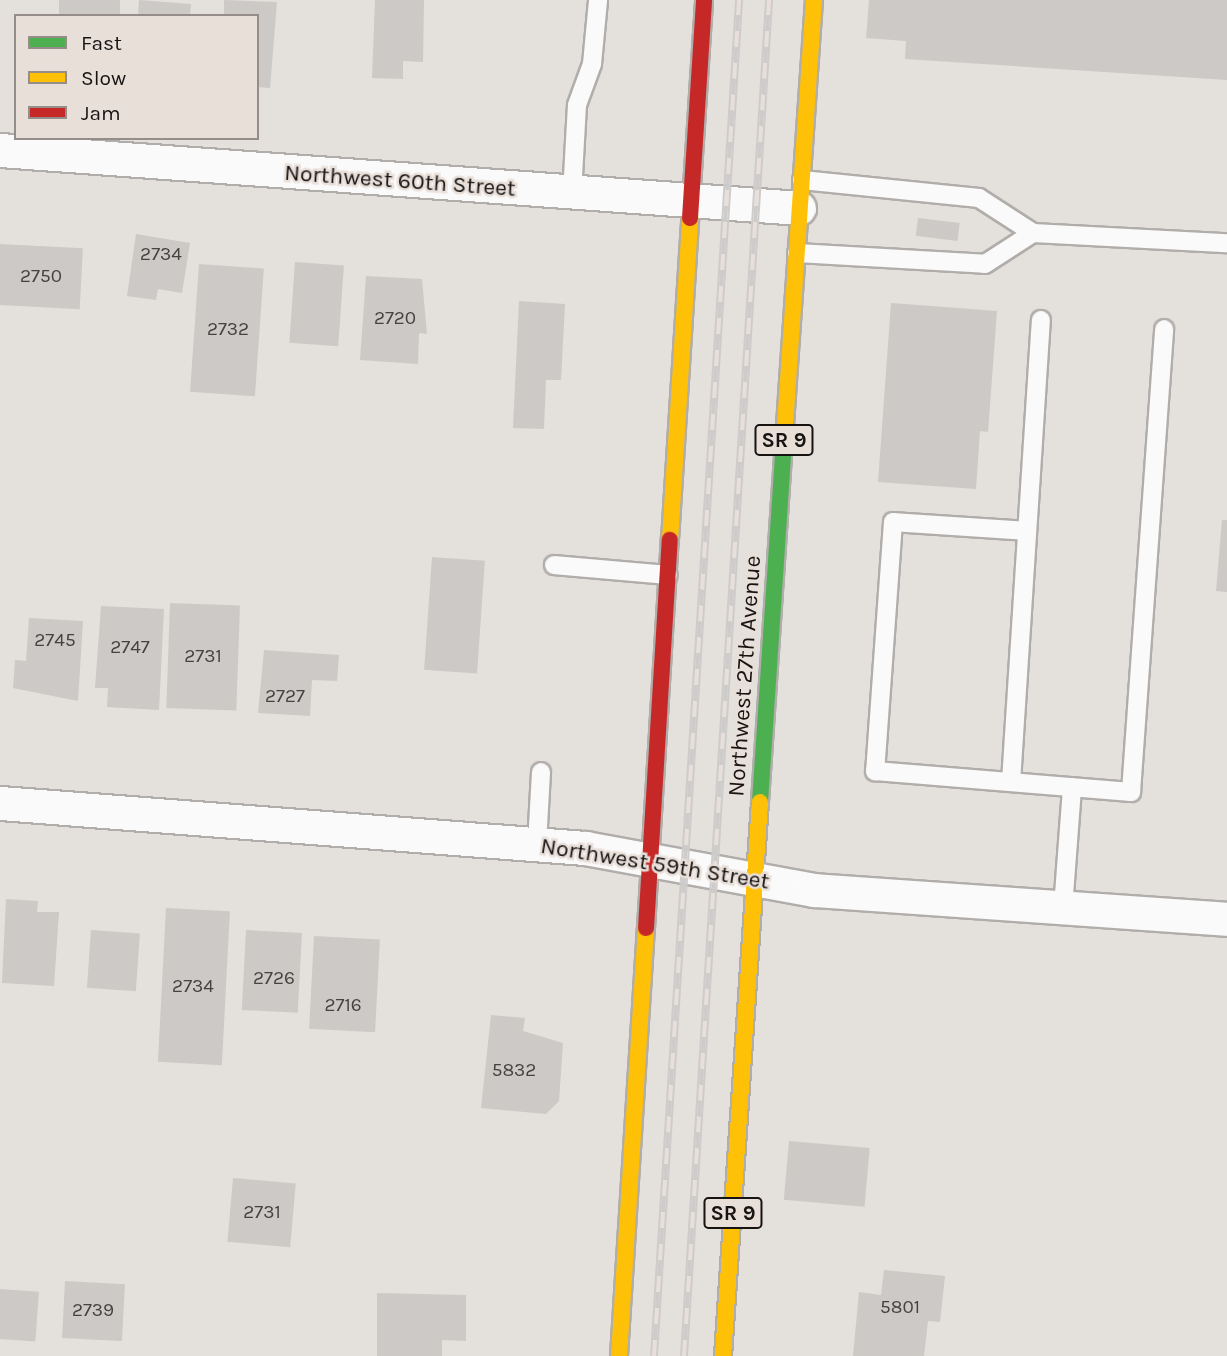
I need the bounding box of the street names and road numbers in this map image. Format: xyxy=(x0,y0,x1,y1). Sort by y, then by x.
street label: Northwest 60th Street xyxy=(283,159,517,203)
road number: SR 9 xyxy=(754,422,814,458)
street label: Northwest 27th Avenue xyxy=(723,555,767,797)
street label: Northwest 59th Street xyxy=(539,832,771,896)
road number: SR 9 xyxy=(703,1196,763,1230)

